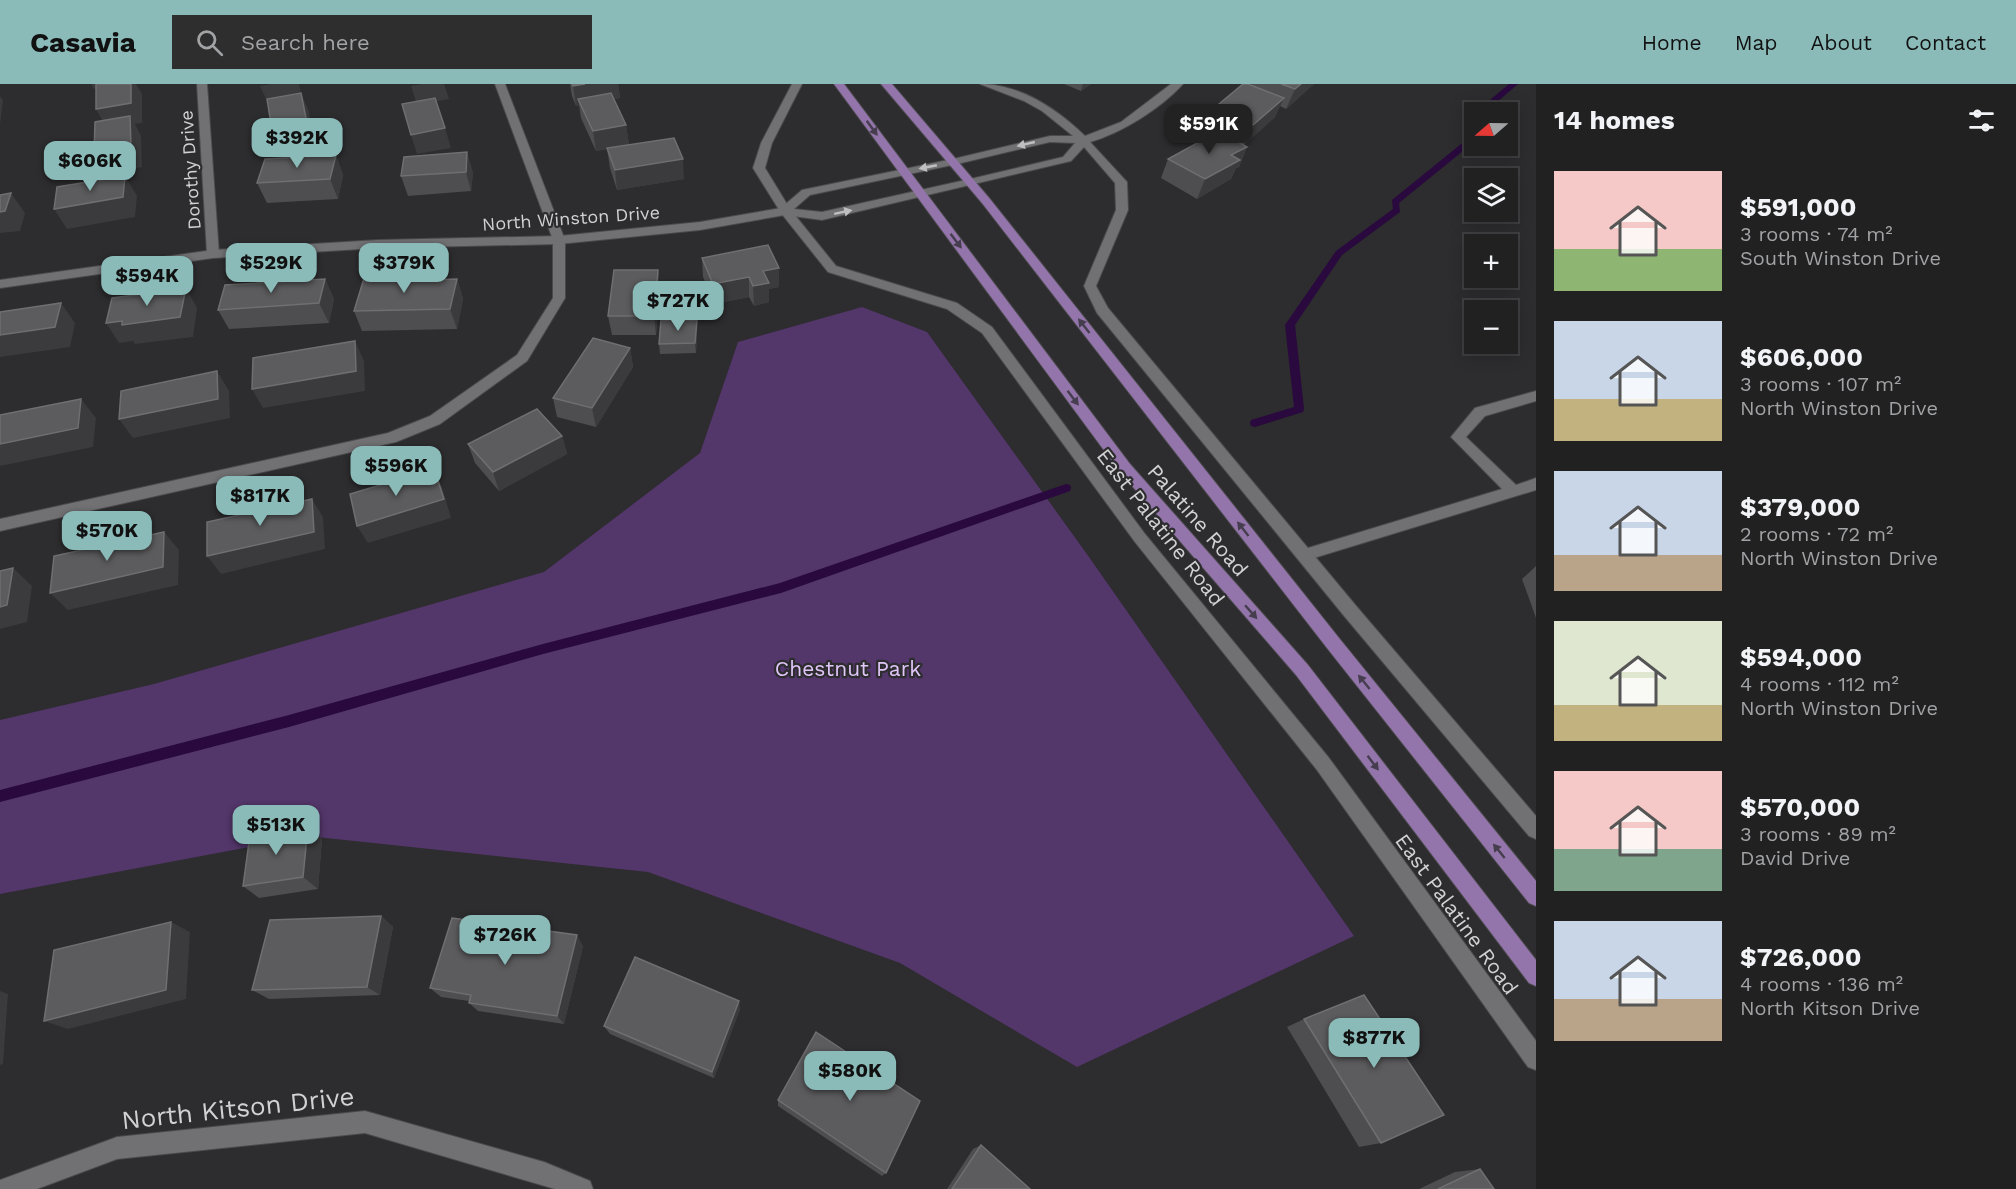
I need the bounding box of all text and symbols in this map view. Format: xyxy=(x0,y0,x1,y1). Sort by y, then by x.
search box xyxy=(172,15,592,69)
text: Casavia xyxy=(30,26,136,59)
icon: search xyxy=(193,26,226,59)
text: Search here xyxy=(241,30,370,55)
text: Home xyxy=(1642,30,1702,55)
text: Map xyxy=(1735,30,1778,55)
text: About xyxy=(1811,30,1872,55)
text: Contact xyxy=(1905,30,1986,55)
north arrow xyxy=(1464,102,1518,156)
map controls xyxy=(1464,102,1518,354)
pin: $591K xyxy=(1167,104,1251,155)
icon: filters xyxy=(1965,104,1998,137)
text: 14 homes xyxy=(1554,105,1675,135)
street label: Dorothy Drive xyxy=(175,110,205,230)
text: $591K xyxy=(1179,111,1239,135)
pin: $392K xyxy=(255,118,339,169)
one-way arrow xyxy=(865,120,877,135)
text: $392K xyxy=(266,125,328,149)
one-way arrow xyxy=(1017,140,1036,150)
pin: $606K xyxy=(48,141,132,192)
text: $606K xyxy=(58,148,122,172)
one-way arrow xyxy=(918,163,937,172)
button: layers xyxy=(1464,168,1518,222)
text: $591,000 xyxy=(1740,192,1857,222)
icon: home xyxy=(1602,195,1674,267)
street label: North Winston Drive xyxy=(481,201,661,235)
one-way arrow xyxy=(834,206,852,216)
text: 3 rooms · 74 m² xyxy=(1740,222,1893,246)
one-way arrow xyxy=(950,233,962,249)
button: + xyxy=(1464,234,1518,288)
pin: $529K xyxy=(229,243,313,294)
pin: $379K xyxy=(362,243,446,294)
text: South Winston Drive xyxy=(1740,246,1941,270)
text: $529K xyxy=(240,250,302,274)
text: $379K xyxy=(373,250,435,274)
pin: $594K xyxy=(105,256,189,307)
text: $594K xyxy=(115,263,179,287)
pin: $727K xyxy=(636,281,720,332)
text: $727K xyxy=(647,288,709,312)
button: − xyxy=(1464,300,1518,354)
one-way arrow xyxy=(1078,319,1090,334)
text: $606,000 xyxy=(1740,342,1863,372)
icon: home xyxy=(1602,345,1674,417)
text: 3 rooms · 107 m² xyxy=(1740,372,1901,396)
one-way arrow xyxy=(1066,390,1078,405)
text: North Winston Drive xyxy=(1740,396,1938,420)
street label: East Palatine Road xyxy=(1092,443,1230,611)
pin: $596K xyxy=(354,446,438,497)
text: $596K xyxy=(365,453,427,477)
street label: Palatine Road xyxy=(1142,459,1254,581)
pin: $817K xyxy=(218,476,302,527)
text: $817K xyxy=(230,483,290,507)
text: $379,000 xyxy=(1740,492,1861,522)
icon: home xyxy=(1602,495,1674,567)
pin: $570K xyxy=(65,511,149,562)
text: $570K xyxy=(76,518,138,542)
one-way arrow xyxy=(1238,522,1250,537)
text: 2 rooms · 72 m² xyxy=(1740,522,1893,546)
text: North Winston Drive xyxy=(1740,546,1938,570)
one-way arrow xyxy=(1244,604,1257,619)
text: $594,000 xyxy=(1740,642,1862,672)
icon: home xyxy=(1602,645,1674,717)
park label: Chestnut Park xyxy=(775,656,921,681)
text: 4 rooms · 112 m² xyxy=(1740,672,1899,696)
one-way arrow xyxy=(1358,675,1371,690)
text: North Winston Drive xyxy=(1740,696,1938,720)
one-way arrow xyxy=(1367,756,1379,771)
text: $570,000 xyxy=(1740,792,1860,822)
icon: home xyxy=(1602,795,1674,867)
pin: $513K xyxy=(234,805,318,856)
text: $513K xyxy=(247,812,305,836)
text: 3 rooms · 89 m² xyxy=(1740,822,1896,846)
street label: East Palatine Road xyxy=(1390,829,1524,999)
one-way arrow xyxy=(1494,843,1506,858)
text: David Drive xyxy=(1740,846,1850,870)
pin: $726K xyxy=(463,915,547,966)
text: $726K xyxy=(473,922,537,946)
text: $726,000 xyxy=(1740,942,1862,972)
icon: home xyxy=(1602,945,1674,1017)
text: 4 rooms · 136 m² xyxy=(1740,972,1903,996)
text: North Kitson Drive xyxy=(1740,996,1920,1020)
pin: $877K xyxy=(1332,1018,1416,1069)
text: $877K xyxy=(1343,1025,1405,1049)
pin: $580K xyxy=(808,1051,892,1102)
text: $580K xyxy=(818,1058,882,1082)
street label: North Kitson Drive xyxy=(120,1081,356,1135)

